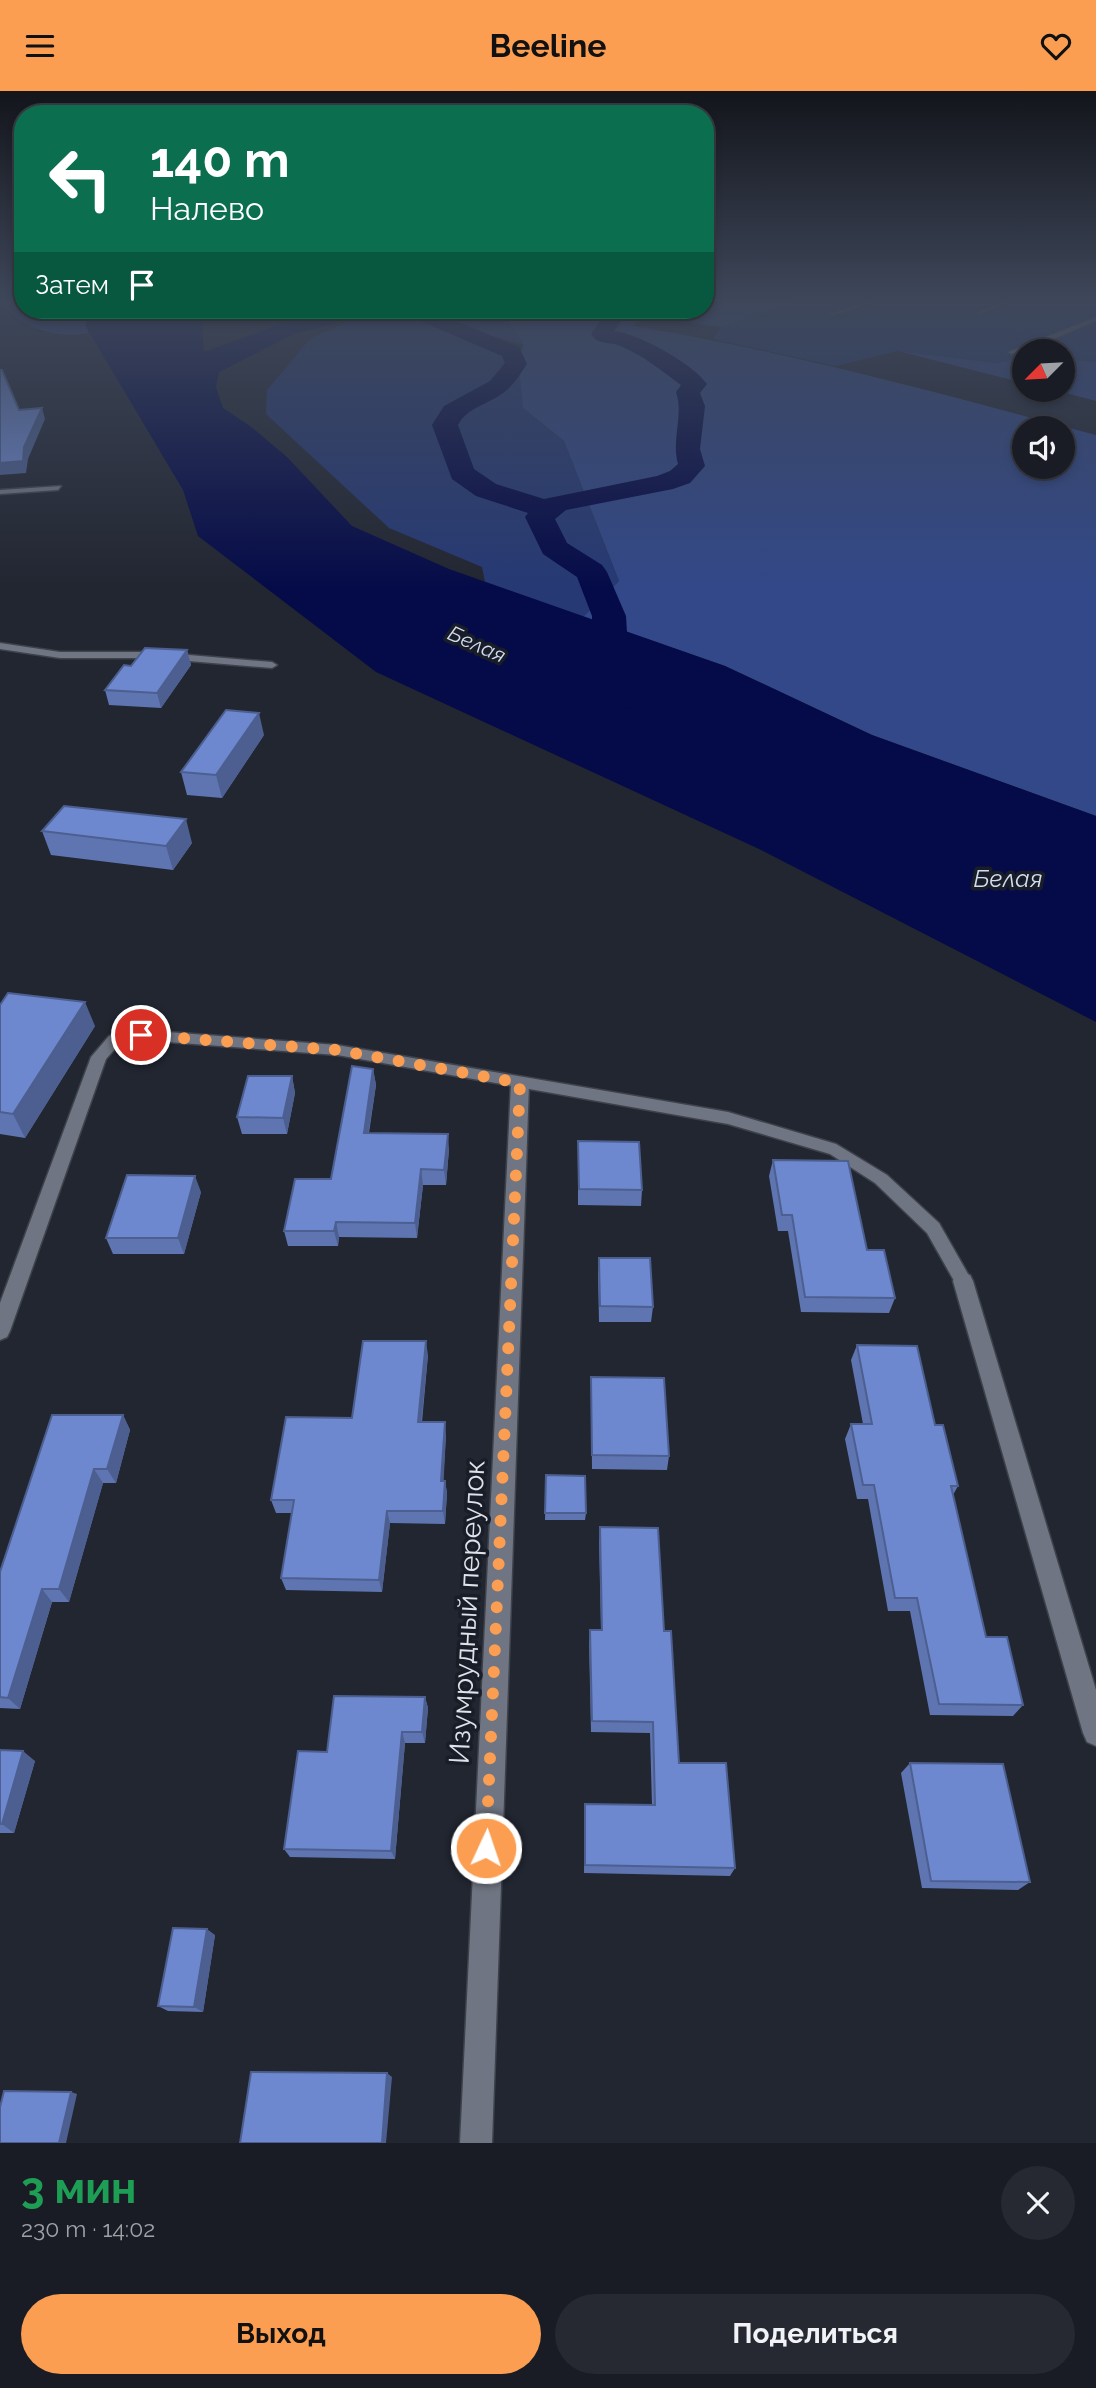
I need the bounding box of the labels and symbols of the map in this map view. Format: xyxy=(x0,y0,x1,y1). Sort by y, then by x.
north arrow xyxy=(1012,339,1074,403)
water label: Белая xyxy=(444,620,510,668)
water label: Белая xyxy=(973,864,1043,893)
pin xyxy=(111,1005,171,1065)
street label: Изумрудный переулок xyxy=(443,1459,491,1765)
position arrow xyxy=(449,1811,523,1885)

